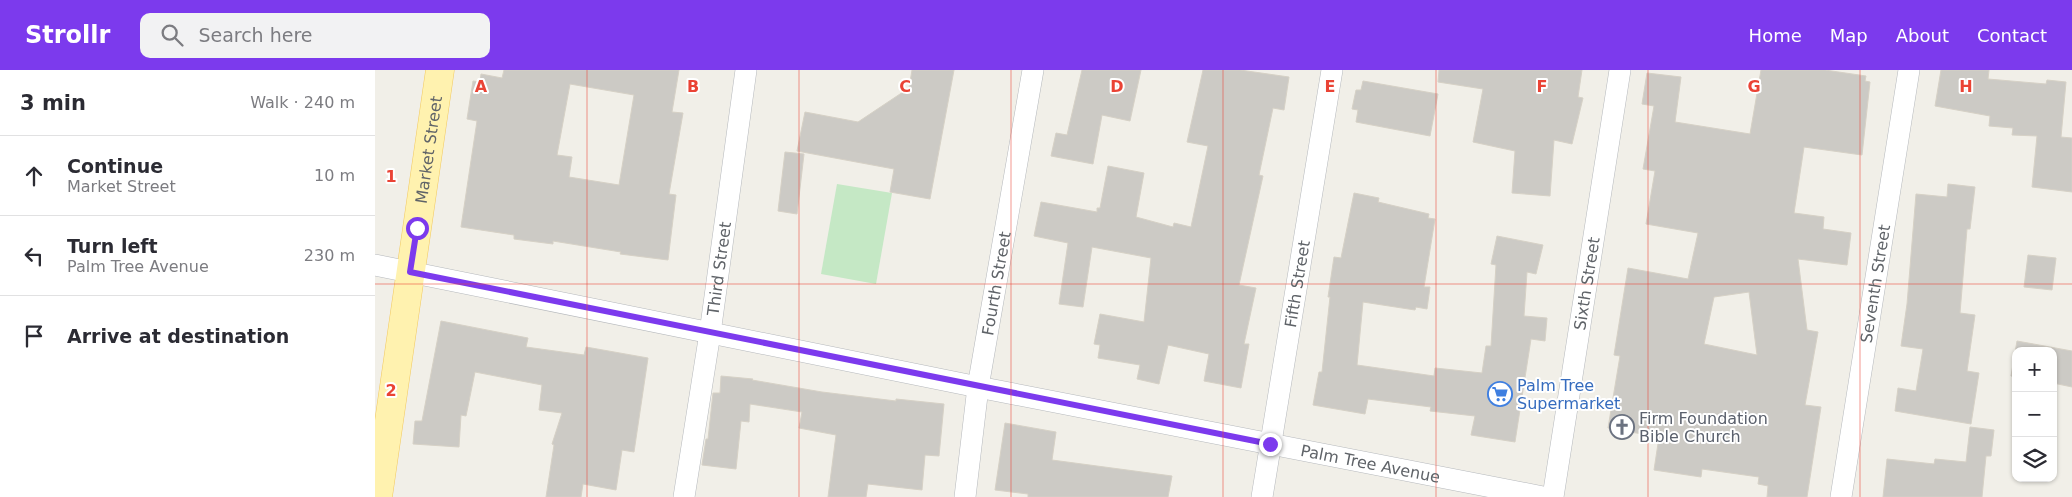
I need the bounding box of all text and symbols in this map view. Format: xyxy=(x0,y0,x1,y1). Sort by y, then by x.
search box xyxy=(140,13,490,58)
text: Strollr xyxy=(25,21,110,49)
icon: search xyxy=(158,21,186,49)
text: Search here xyxy=(198,24,313,46)
text: Home xyxy=(1749,25,1802,46)
text: Map xyxy=(1830,25,1868,46)
text: About xyxy=(1896,25,1949,46)
text: Contact xyxy=(1977,25,2047,46)
text: A xyxy=(475,77,488,96)
text: B xyxy=(687,77,699,96)
text: C xyxy=(899,77,911,96)
text: D xyxy=(1110,77,1124,96)
text: E xyxy=(1325,77,1335,96)
text: F xyxy=(1537,77,1547,96)
text: G xyxy=(1747,77,1761,96)
text: H xyxy=(1959,77,1973,96)
text: 3 min xyxy=(20,91,86,115)
text: Walk · 240 m xyxy=(250,93,355,112)
street label: Market Street xyxy=(411,94,446,205)
text: Continue xyxy=(67,155,163,177)
icon: ahead xyxy=(20,162,48,190)
text: 10 m xyxy=(314,166,355,185)
text: 1 xyxy=(385,167,397,186)
text: Market Street xyxy=(67,177,176,196)
route start xyxy=(406,217,429,240)
street label: Third Street xyxy=(703,221,735,318)
street label: Seventh Street xyxy=(1856,223,1894,344)
street label: Fourth Street xyxy=(978,230,1014,337)
text: Turn left xyxy=(67,235,158,257)
street label: Sixth Street xyxy=(1570,236,1603,332)
street label: Fifth Street xyxy=(1280,239,1313,329)
icon: left xyxy=(20,242,48,270)
text: 230 m xyxy=(304,246,355,265)
text: Palm Tree Avenue xyxy=(67,257,209,276)
icon: arrive xyxy=(20,322,48,350)
text: Arrive at destination xyxy=(67,325,289,347)
map controls xyxy=(2012,347,2057,482)
button: + xyxy=(2012,347,2057,392)
place label: Palm Tree Supermarket xyxy=(1517,376,1620,413)
text: 2 xyxy=(385,381,397,400)
supermarket icon: Palm Tree Supermarket xyxy=(1487,381,1513,407)
button: − xyxy=(2012,392,2057,437)
place label: Firm Foundation Bible Church xyxy=(1639,409,1768,446)
church icon: Firm Foundation Bible Church xyxy=(1609,414,1635,440)
route end xyxy=(1259,433,1282,456)
button: layers xyxy=(2012,437,2057,482)
street label: Palm Tree Avenue xyxy=(1299,441,1442,486)

